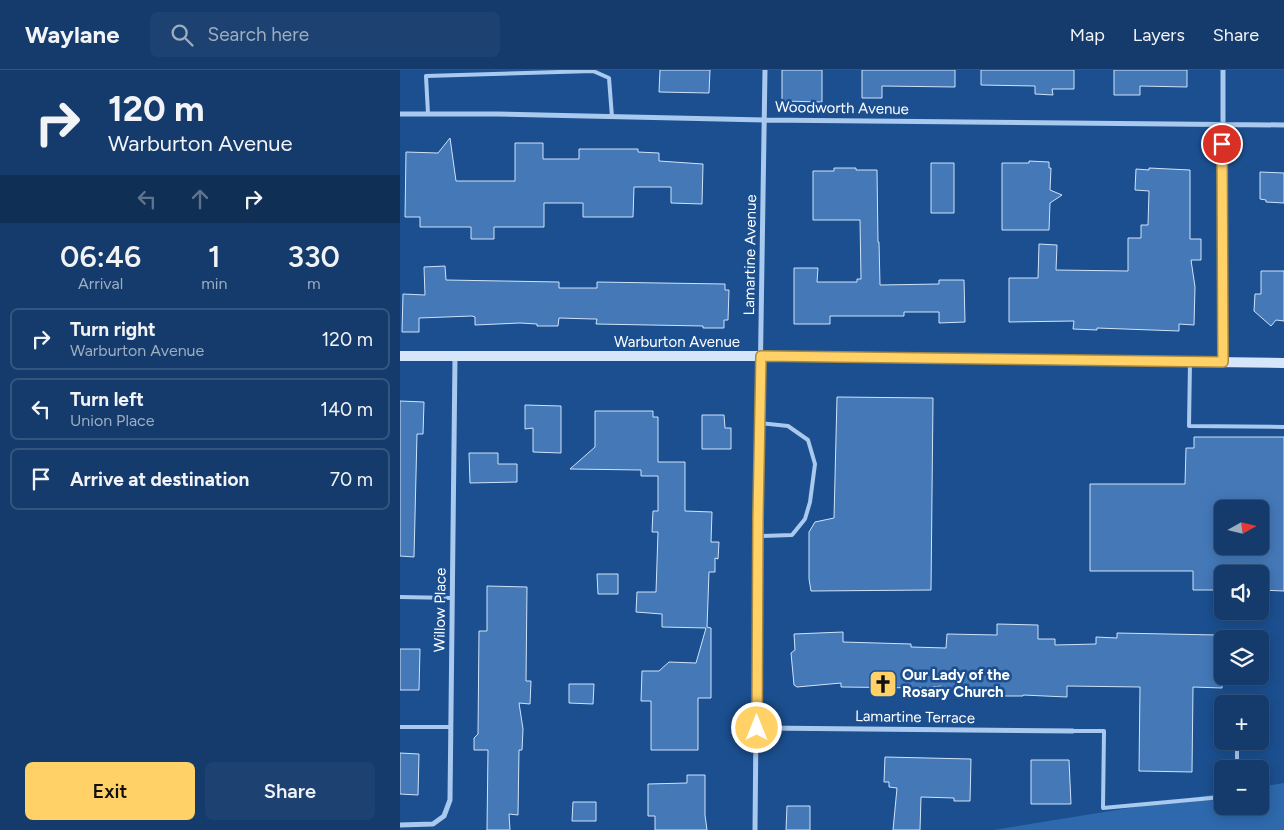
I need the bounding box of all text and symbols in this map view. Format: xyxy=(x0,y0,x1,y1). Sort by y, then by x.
search box xyxy=(150,12,500,57)
text: Waylane xyxy=(25,20,120,49)
icon: search xyxy=(168,21,196,49)
text: Search here xyxy=(208,23,309,46)
text: Map xyxy=(1070,24,1105,46)
text: Layers xyxy=(1133,24,1185,46)
text: Share xyxy=(1213,24,1259,46)
text: 120 m xyxy=(108,88,205,130)
icon: right xyxy=(25,90,90,155)
street label: Woodworth Avenue xyxy=(775,98,909,118)
pin xyxy=(1201,123,1243,165)
text: Warburton Avenue xyxy=(108,130,293,157)
icon: arrive xyxy=(1208,130,1236,158)
icon: left xyxy=(133,185,161,213)
icon: ahead xyxy=(186,185,214,213)
icon: right xyxy=(239,185,267,213)
street label: Lamartine Avenue xyxy=(740,194,760,316)
text: 06:46 xyxy=(60,238,141,275)
text: 1 xyxy=(208,238,221,275)
text: 330 xyxy=(288,238,340,275)
text: Arrival xyxy=(78,274,123,293)
text: min xyxy=(201,274,227,293)
text: m xyxy=(307,274,321,293)
text: Turn right xyxy=(70,318,156,341)
icon: right xyxy=(27,325,55,353)
text: 120 m xyxy=(321,328,373,351)
street label: Warburton Avenue xyxy=(614,333,740,351)
text: Warburton Avenue xyxy=(70,341,204,360)
text: Turn left xyxy=(70,388,144,411)
icon: left xyxy=(27,395,55,423)
text: 140 m xyxy=(320,398,373,421)
text: Union Place xyxy=(70,411,154,430)
icon: arrive xyxy=(27,465,55,493)
text: Arrive at destination xyxy=(70,468,249,491)
text: 70 m xyxy=(330,468,373,491)
north arrow xyxy=(1214,500,1269,555)
map controls xyxy=(1214,500,1269,815)
button: sound xyxy=(1214,565,1269,620)
street label: Willow Place xyxy=(430,568,450,652)
button: layers xyxy=(1214,630,1269,685)
place label: Our Lady of the Rosary Church xyxy=(902,666,1011,701)
church icon: Our Lady of the Rosary Church xyxy=(868,669,898,699)
button: + xyxy=(1214,695,1269,750)
position arrow xyxy=(730,701,782,753)
street label: Lamartine Terrace xyxy=(855,707,975,727)
button: − xyxy=(1214,760,1269,815)
button: Exit xyxy=(25,762,195,820)
button: Share xyxy=(205,762,375,820)

